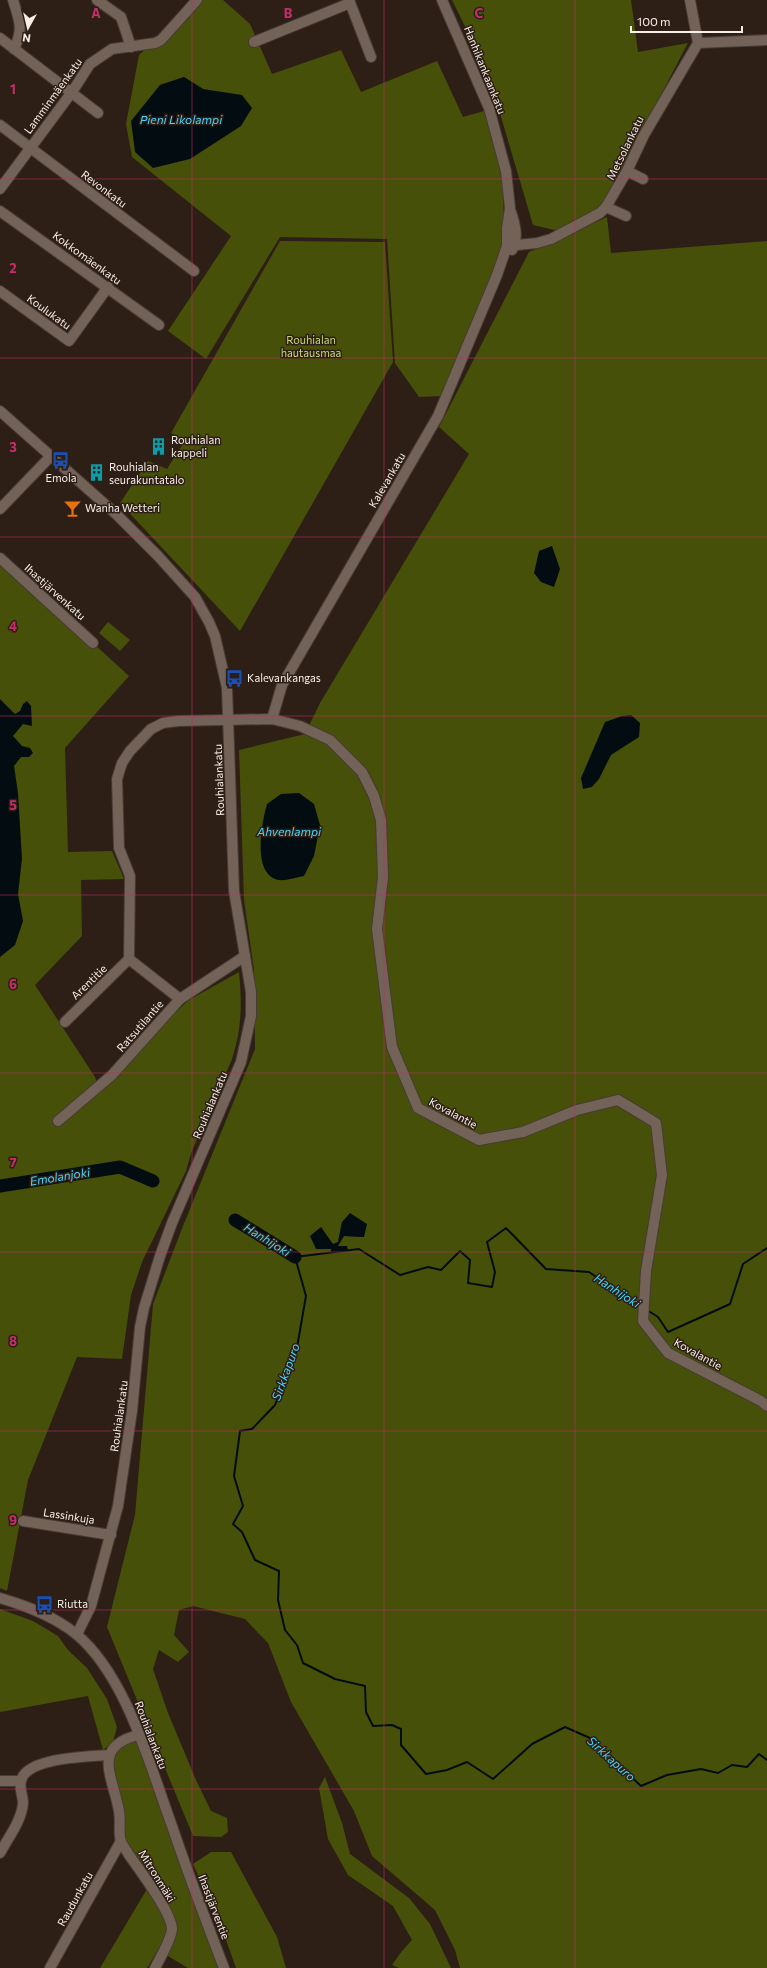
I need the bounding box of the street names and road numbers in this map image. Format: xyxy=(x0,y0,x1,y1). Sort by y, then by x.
street label: Hanhikankaankatu xyxy=(462,24,509,116)
street label: Lamminmäenkatu xyxy=(21,55,84,136)
street label: Metsolankatu xyxy=(603,114,646,182)
street label: Revonkatu xyxy=(79,167,130,210)
street label: Kokkomäenkatu xyxy=(50,228,124,287)
street label: Koulukatu xyxy=(25,291,74,332)
street label: Kalevankatu xyxy=(366,450,408,510)
street label: Ihastjärvenkatu xyxy=(22,561,88,622)
street label: Rouhialankatu xyxy=(211,744,226,816)
street label: Arentitie xyxy=(68,961,109,1002)
street label: Ratsutilantie xyxy=(114,997,166,1054)
street label: Rouhialankatu xyxy=(190,1069,230,1140)
street label: Kovalantie xyxy=(427,1094,480,1131)
street label: Kovalantie xyxy=(672,1335,725,1372)
street label: Rouhialankatu xyxy=(107,1379,130,1452)
street label: Lassinkuja xyxy=(42,1505,96,1526)
street label: Rouhialankatu xyxy=(133,1699,170,1771)
street label: Mitronmäki xyxy=(136,1847,179,1904)
street label: Raudunkatu xyxy=(54,1869,95,1928)
street label: Ihastjärventie xyxy=(196,1873,233,1941)

